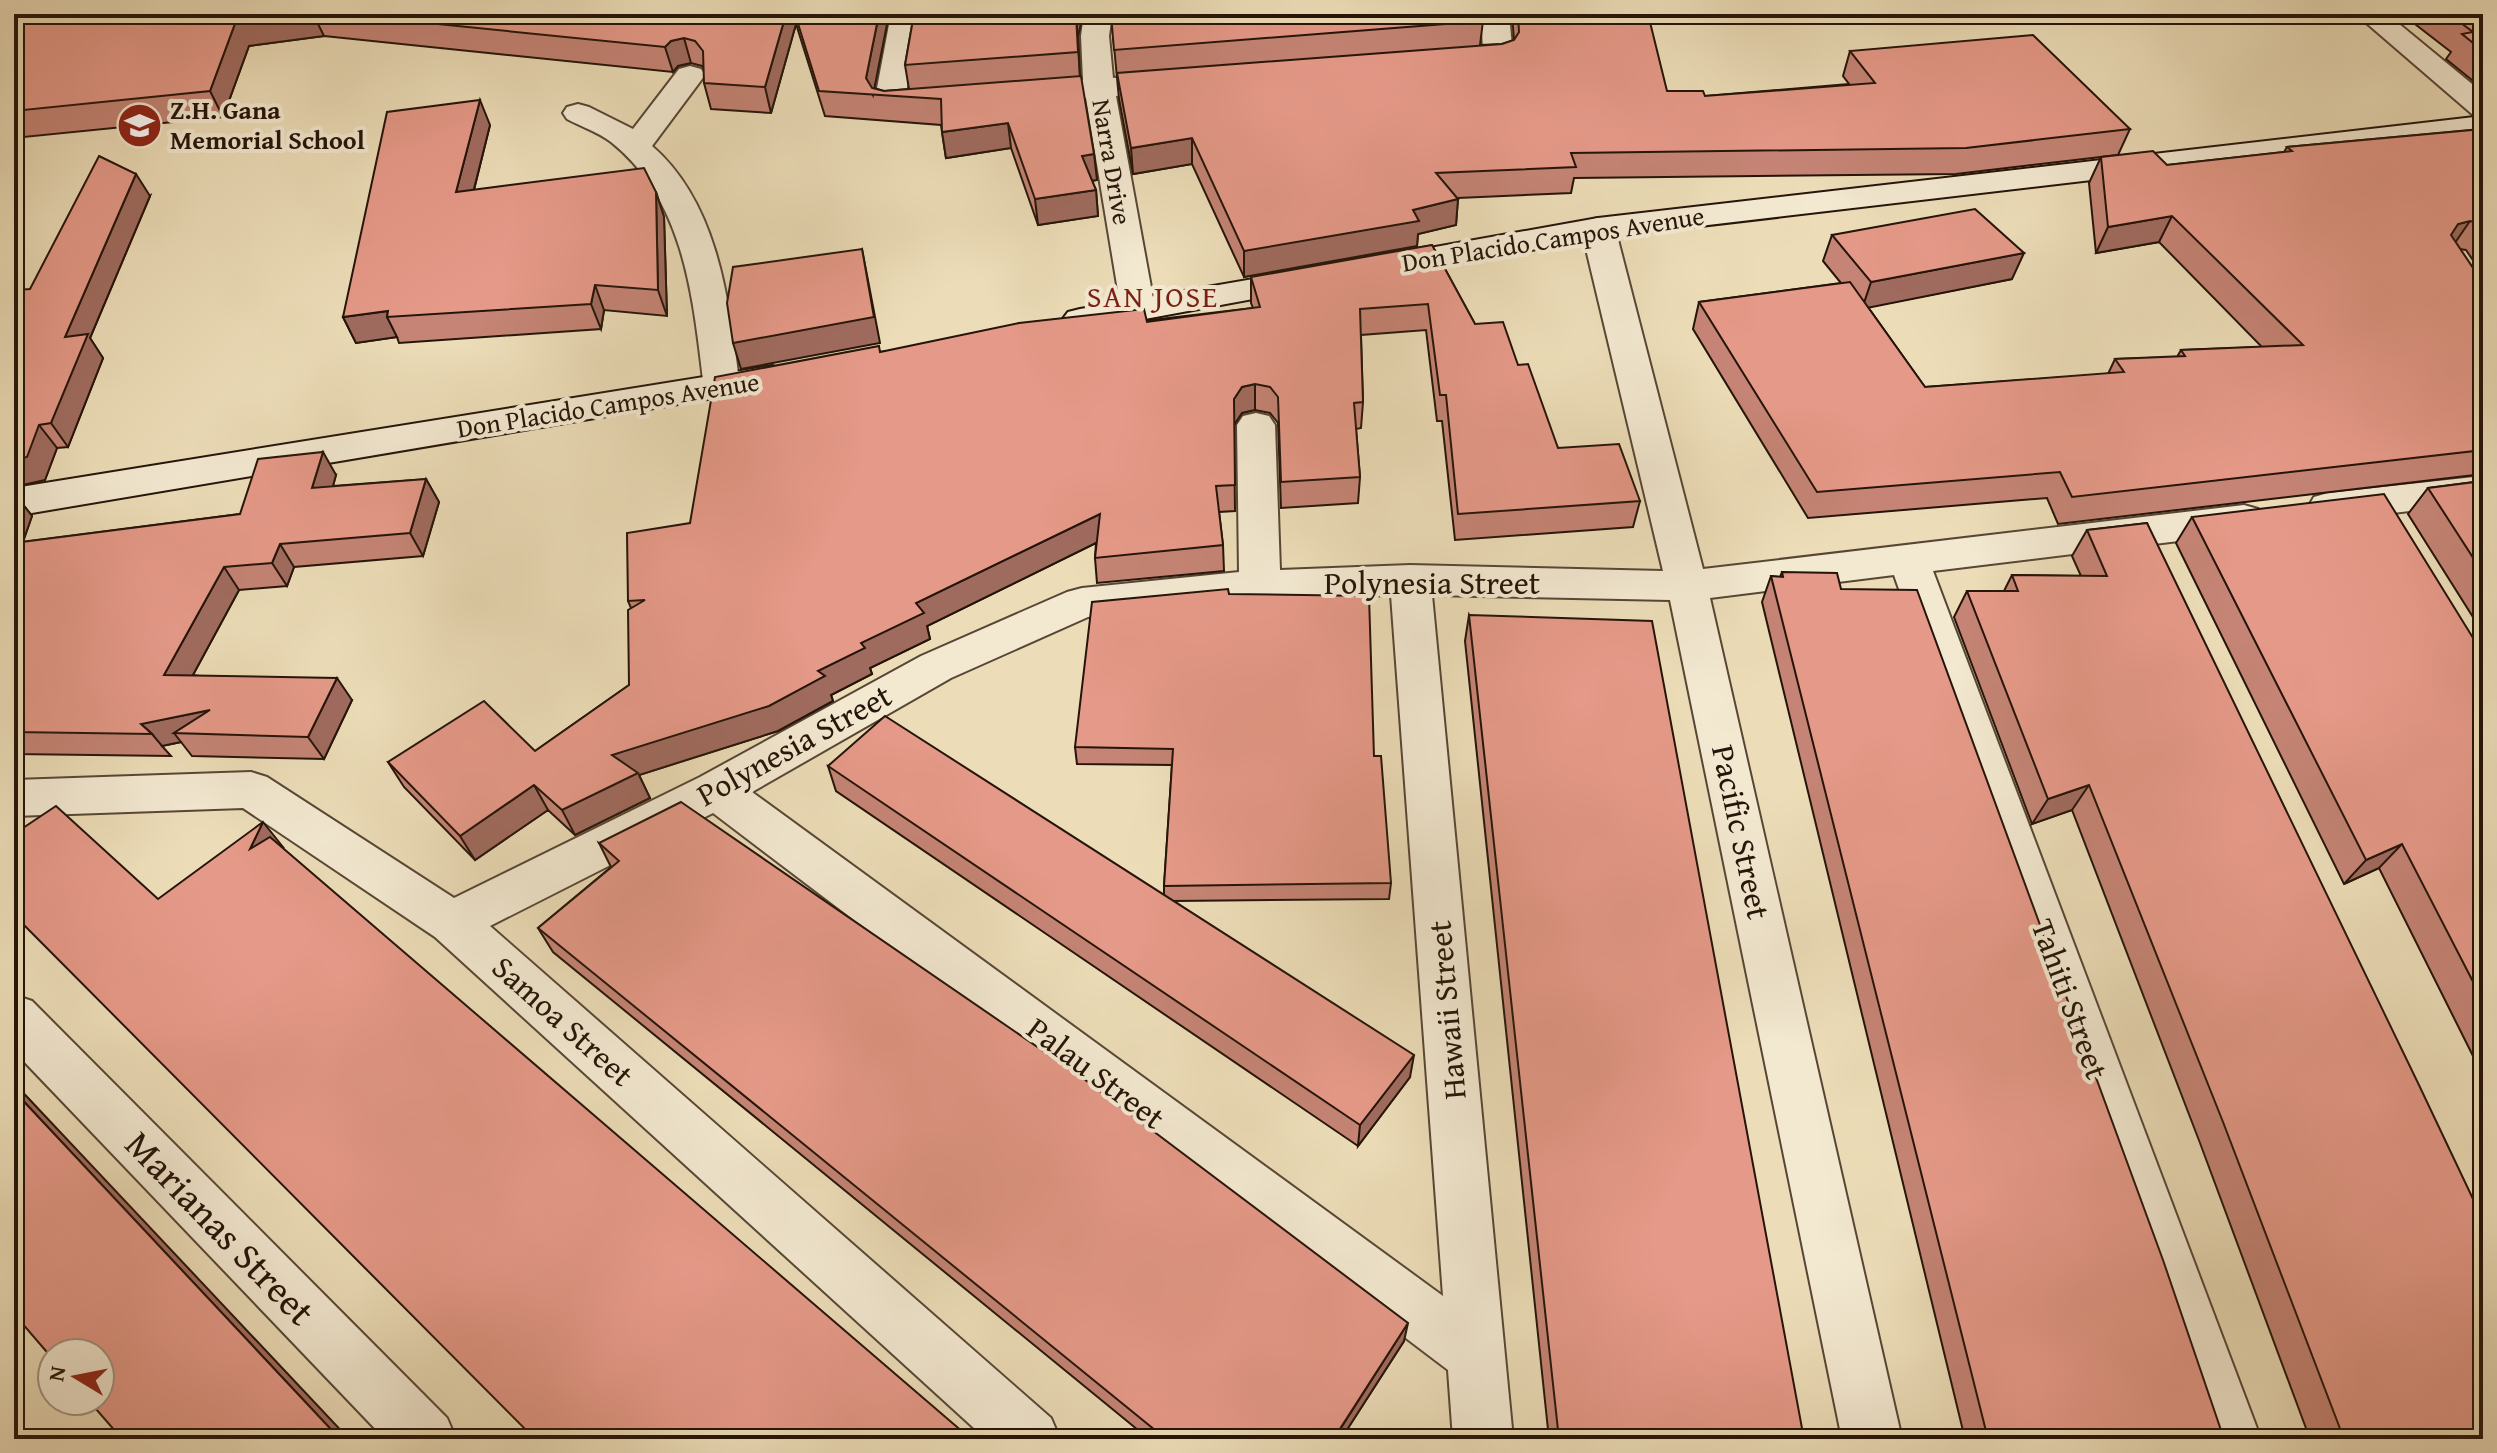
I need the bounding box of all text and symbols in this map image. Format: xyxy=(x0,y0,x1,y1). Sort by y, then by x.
place label: Z.H. Gana Memorial School xyxy=(170,90,365,159)
street label: Narra Drive xyxy=(1082,96,1143,228)
school or university icon: Z.H. Gana Memorial School xyxy=(115,101,163,149)
street label: Don Placido Campos Avenue xyxy=(1399,195,1707,282)
district label: SAN JOSE xyxy=(1087,274,1219,318)
street label: Don Placido Campos Avenue xyxy=(454,361,762,448)
street label: Polynesia Street xyxy=(1324,559,1540,606)
street label: Polynesia Street xyxy=(688,672,900,818)
street label: Pacific Street xyxy=(1700,740,1783,923)
street label: Tahiti Street xyxy=(2020,912,2121,1085)
street label: Hawaii Street xyxy=(1415,919,1478,1101)
street label: Samoa Street xyxy=(482,944,645,1097)
street label: Palau Street xyxy=(1018,1005,1175,1140)
street label: Marianas Street xyxy=(113,1117,328,1337)
north arrow xyxy=(36,1337,116,1417)
text: N xyxy=(39,1363,73,1384)

